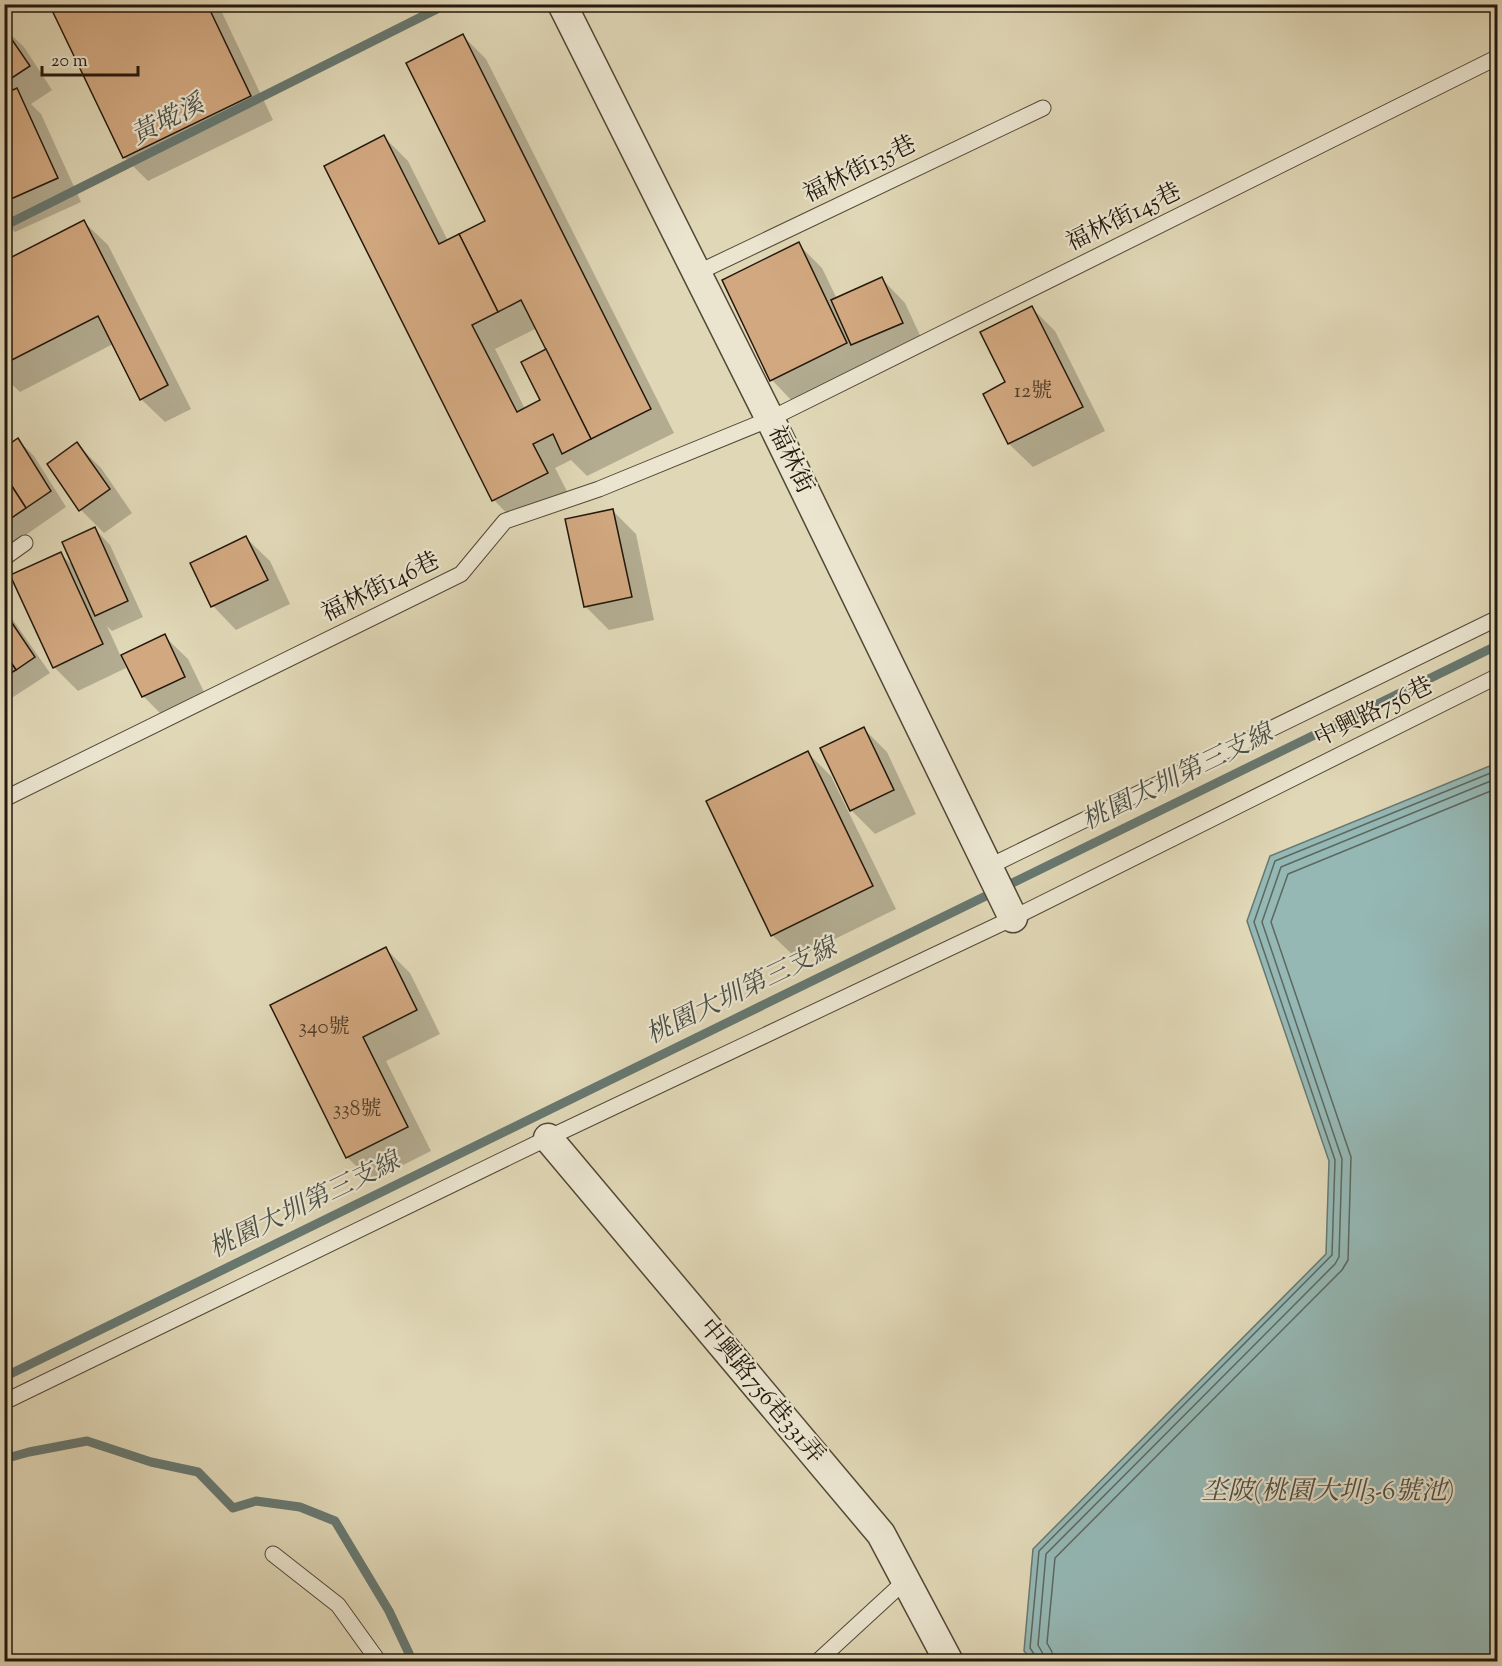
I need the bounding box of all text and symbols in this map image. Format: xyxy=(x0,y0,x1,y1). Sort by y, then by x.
scale bar xyxy=(42,39,138,77)
text: 20 m xyxy=(51,49,88,75)
water label: 黃墘溪 xyxy=(125,85,214,155)
street label: 福林街135巷 xyxy=(798,128,922,212)
street label: 福林街145巷 xyxy=(1061,175,1187,261)
house number: 12號 xyxy=(1014,377,1052,407)
street label: 福林街 xyxy=(759,420,821,500)
street label: 福林街146巷 xyxy=(316,545,446,631)
street label: 中興路756巷 xyxy=(1309,670,1439,756)
water label: 桃園大圳第三支線 xyxy=(1076,714,1282,840)
water label: 桃園大圳第三支線 xyxy=(640,928,846,1054)
house number: 340號 xyxy=(299,1013,350,1043)
house number: 338號 xyxy=(333,1095,381,1125)
water label: 桃園大圳第三支線 xyxy=(203,1142,409,1268)
street label: 中興路756巷331弄 xyxy=(690,1312,832,1472)
water label: 坔陂(桃園大圳3-6號池) xyxy=(1201,1474,1455,1511)

